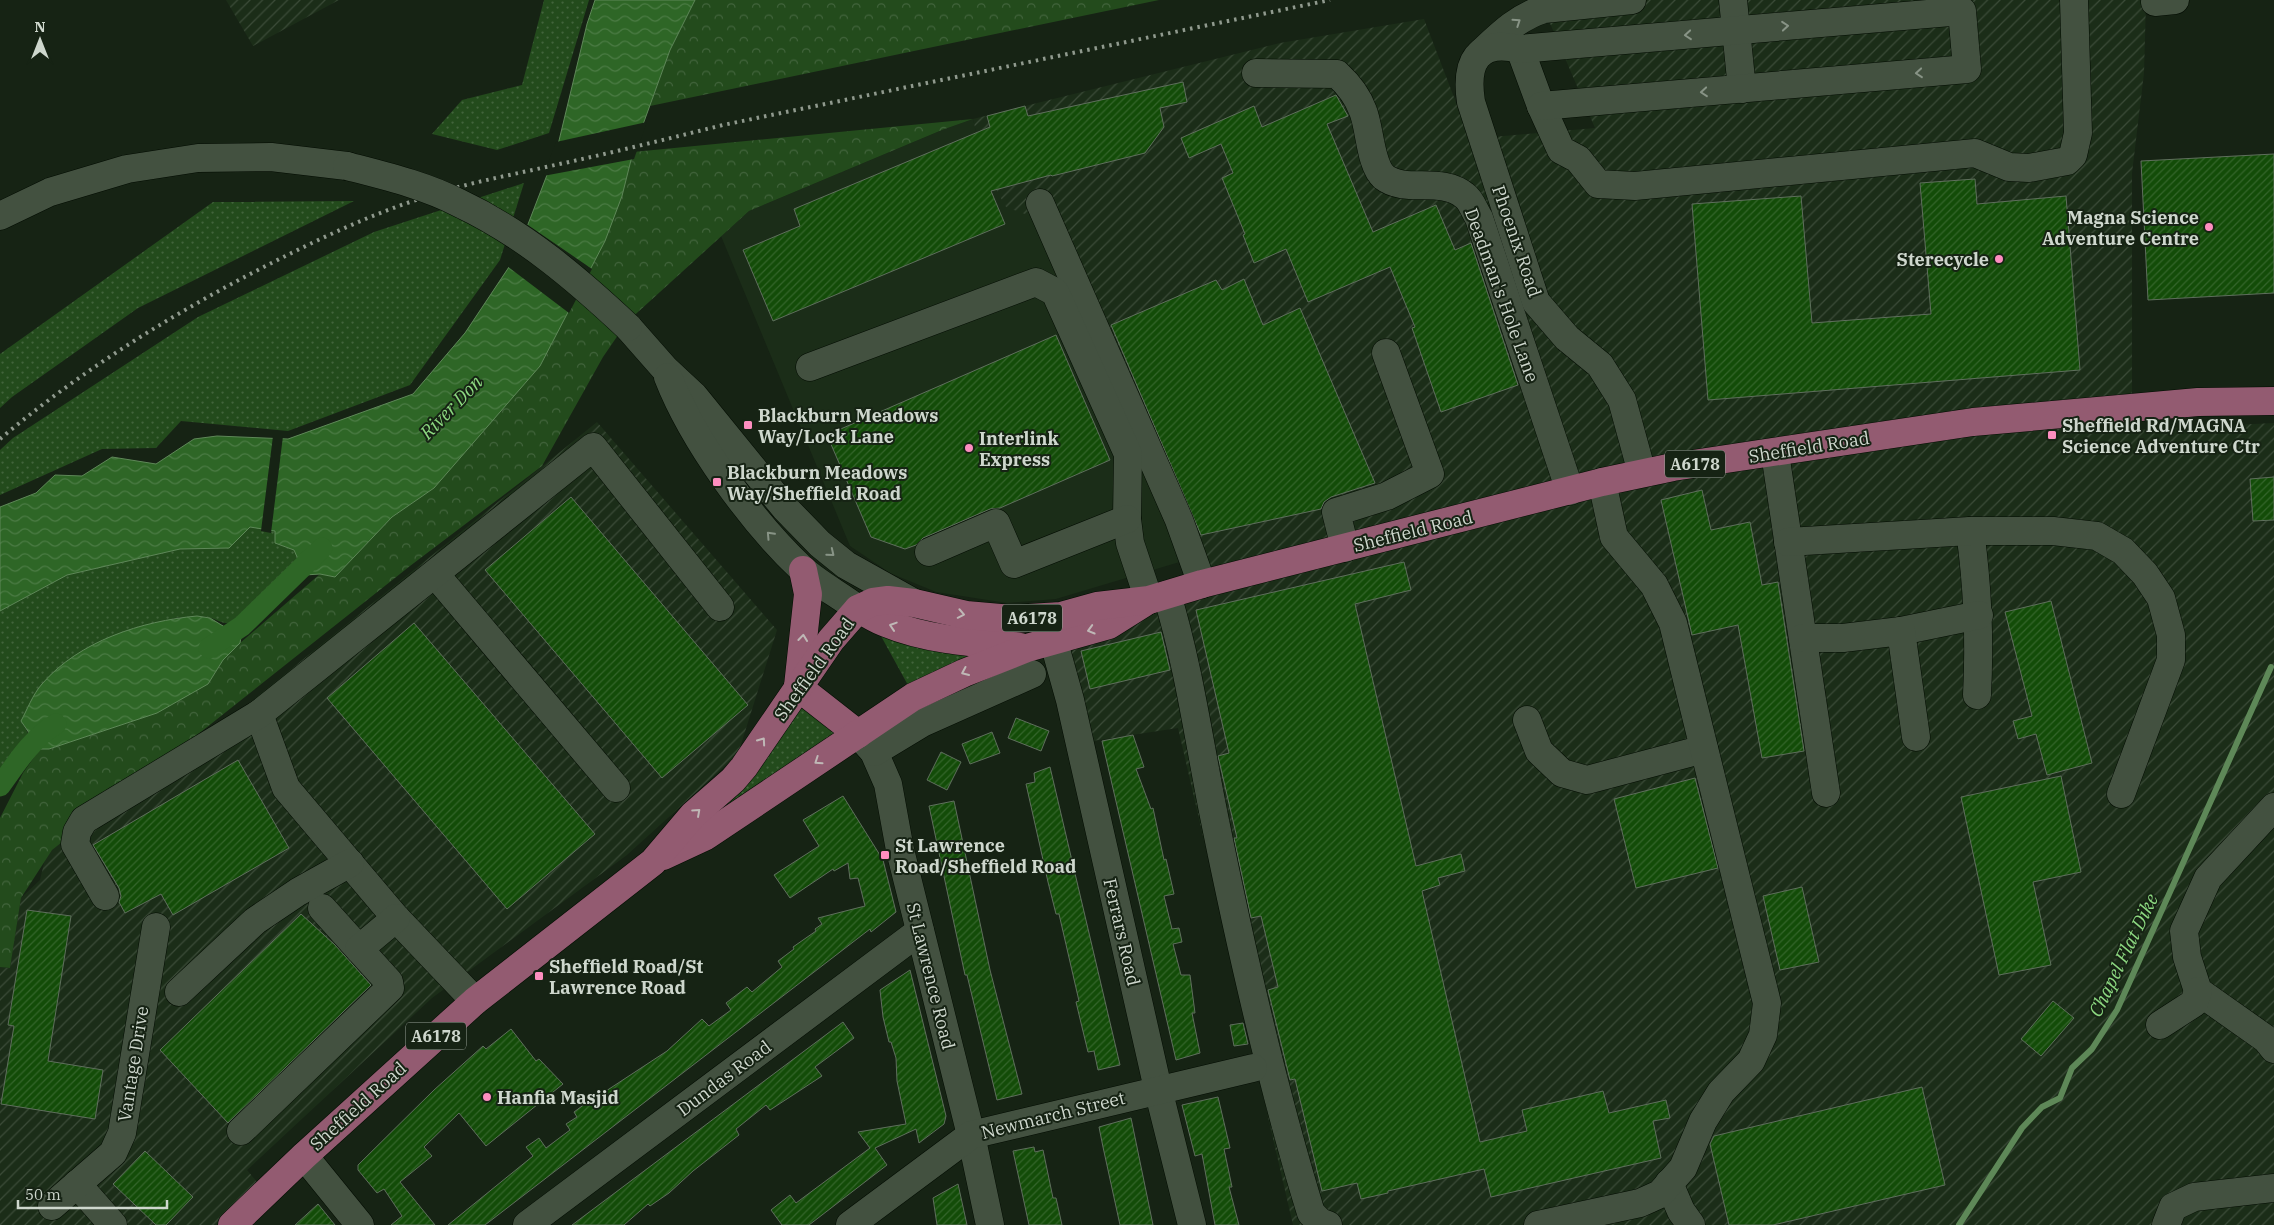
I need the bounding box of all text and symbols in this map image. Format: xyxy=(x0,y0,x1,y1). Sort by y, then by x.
north arrow xyxy=(15,15,65,65)
text: N xyxy=(34,18,46,36)
one-way arrow xyxy=(1511,19,1520,28)
one-way arrow xyxy=(1781,21,1789,32)
one-way arrow xyxy=(1684,29,1692,40)
one-way arrow xyxy=(1914,68,1922,79)
one-way arrow xyxy=(1700,86,1708,97)
street label: Phoenix Road xyxy=(1487,182,1547,300)
street label: Deadman's Hole Lane xyxy=(1460,205,1544,385)
place label: Magna Science Adventure Centre xyxy=(2042,206,2199,250)
marker: Magna Science Adventure Centre xyxy=(2203,221,2215,233)
place label: Sterecycle xyxy=(1897,248,1989,271)
marker: Sterecycle xyxy=(1993,253,2005,265)
water label: River Don xyxy=(414,370,487,445)
place label: Blackburn Meadows Way/Lock Lane xyxy=(758,404,938,448)
place label: Sheffield Rd/MAGNA Science Adventure Ctr xyxy=(2062,414,2260,458)
marker: Blackburn Meadows Way/Lock Lane xyxy=(742,419,754,431)
street label: Sheffield Road xyxy=(1747,426,1871,468)
place label: Interlink Express xyxy=(979,427,1059,471)
marker: Sheffield Rd/MAGNA Science Adventure Ctr xyxy=(2046,429,2058,441)
marker: Interlink Express xyxy=(963,442,975,454)
road number: A6178 xyxy=(1665,450,1725,478)
place label: Blackburn Meadows Way/Sheffield Road xyxy=(727,461,907,505)
marker: Blackburn Meadows Way/Sheffield Road xyxy=(711,476,723,488)
street label: Sheffield Road xyxy=(1351,505,1475,557)
one-way arrow xyxy=(767,532,776,541)
one-way arrow xyxy=(825,548,834,556)
road number: A6178 xyxy=(1002,604,1062,632)
one-way arrow xyxy=(957,608,966,618)
street label: Sheffield Road xyxy=(769,613,859,725)
one-way arrow xyxy=(889,621,897,631)
one-way arrow xyxy=(1087,625,1096,635)
one-way arrow xyxy=(797,634,808,642)
one-way arrow xyxy=(961,666,970,677)
one-way arrow xyxy=(756,738,765,747)
one-way arrow xyxy=(814,755,824,764)
one-way arrow xyxy=(692,809,701,818)
place label: St Lawrence Road/Sheffield Road xyxy=(895,834,1076,878)
marker: St Lawrence Road/Sheffield Road xyxy=(879,849,891,861)
street label: Ferrars Road xyxy=(1098,876,1146,988)
water label: Chapel Flat Dike xyxy=(2083,889,2163,1020)
street label: St Lawrence Road xyxy=(902,900,960,1052)
place label: Sheffield Road/St Lawrence Road xyxy=(549,955,704,999)
marker: Sheffield Road/St Lawrence Road xyxy=(533,970,545,982)
street label: Vantage Drive xyxy=(112,1004,154,1124)
road number: A6178 xyxy=(406,1022,466,1050)
street label: Dundas Road xyxy=(672,1035,776,1121)
street label: Sheffield Road xyxy=(305,1057,411,1155)
place label: Hanfia Masjid xyxy=(497,1086,619,1109)
street label: Newmarch Street xyxy=(979,1086,1127,1144)
marker: Hanfia Masjid xyxy=(481,1091,493,1103)
scale bar xyxy=(18,1178,166,1210)
text: 50 m xyxy=(25,1185,61,1204)

